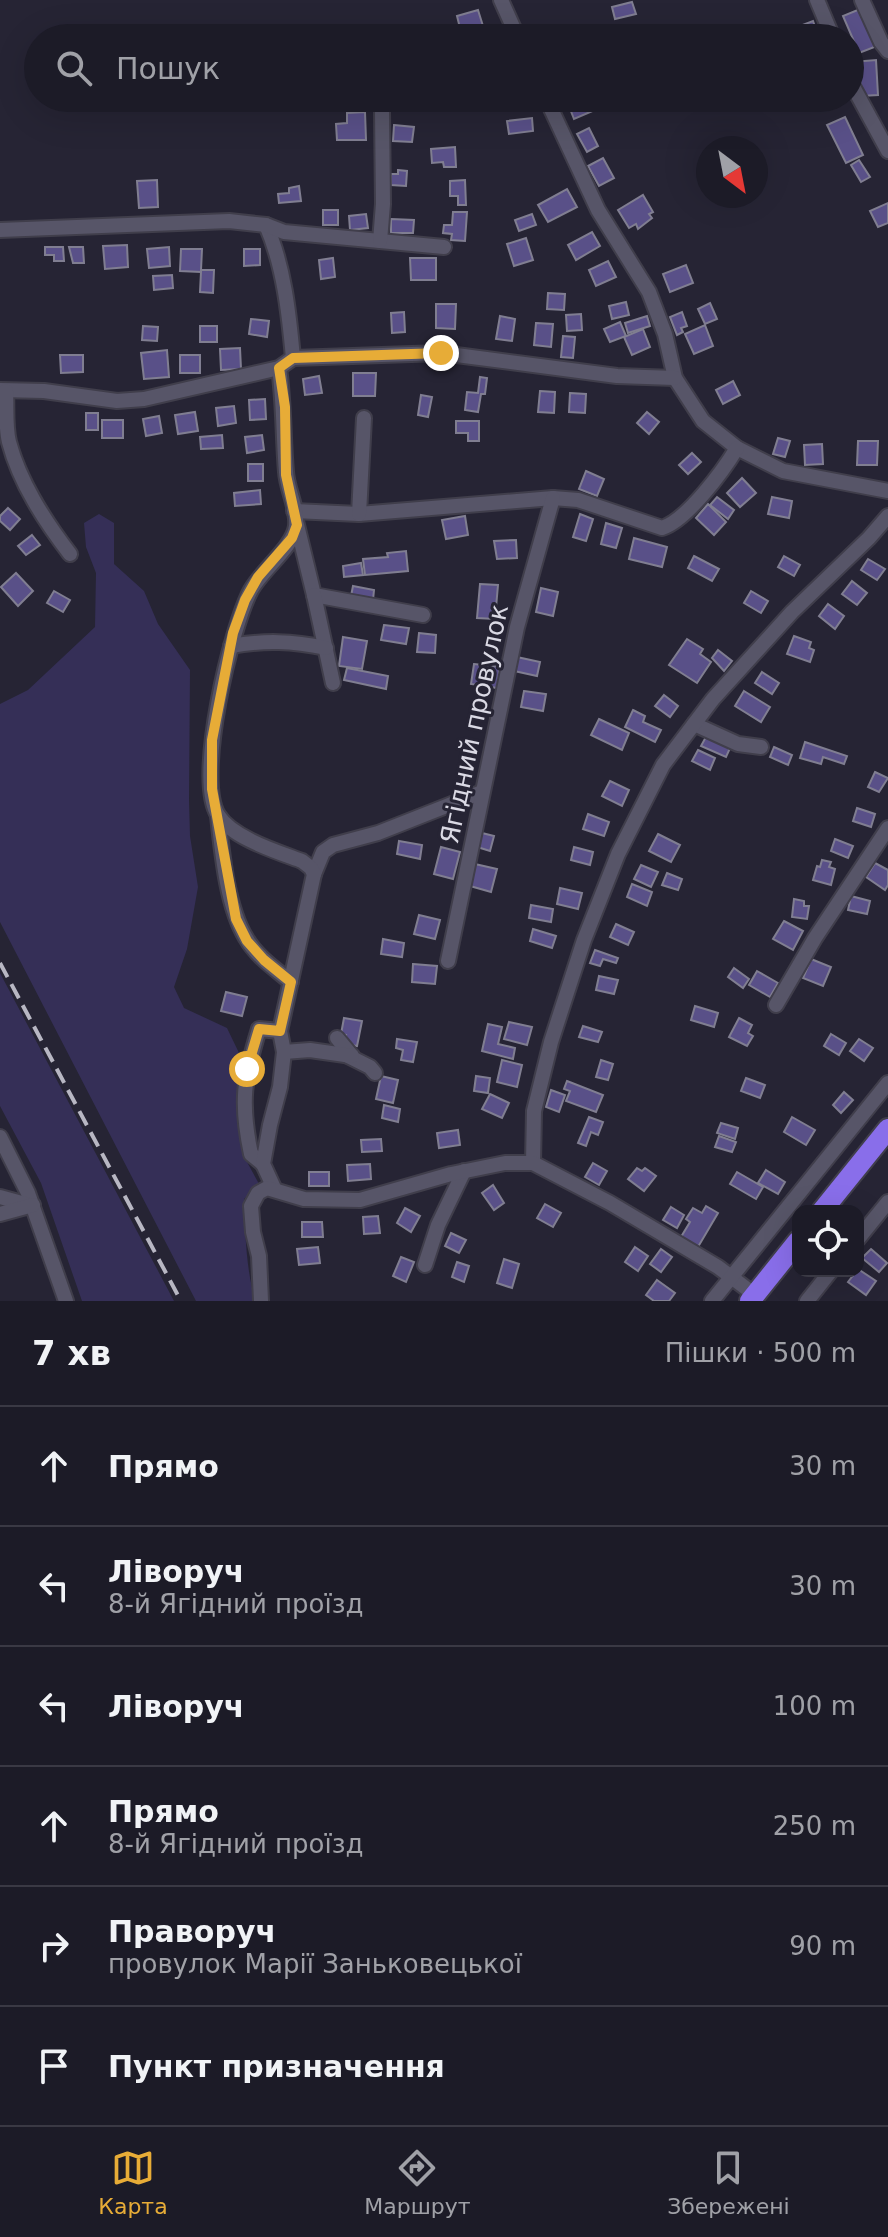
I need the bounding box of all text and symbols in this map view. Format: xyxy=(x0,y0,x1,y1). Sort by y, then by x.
search box xyxy=(24,24,864,112)
icon: search xyxy=(52,46,96,90)
text: Пошук xyxy=(116,51,220,86)
north arrow xyxy=(696,136,768,208)
route end xyxy=(423,335,459,371)
street label: Ягідний провулок xyxy=(434,601,514,847)
route start xyxy=(229,1051,265,1087)
map controls xyxy=(792,1205,864,1277)
button: locate xyxy=(792,1205,864,1277)
text: 7 хв xyxy=(32,1333,111,1373)
text: Пішки · 500 m xyxy=(665,1338,856,1368)
icon: ahead xyxy=(32,1444,76,1488)
text: Прямо xyxy=(108,1449,219,1484)
text: 30 m xyxy=(789,1451,856,1481)
text: Ліворуч xyxy=(108,1554,244,1589)
icon: left xyxy=(32,1564,76,1608)
text: 30 m xyxy=(789,1571,856,1601)
text: 8-й Ягідний проїзд xyxy=(108,1589,364,1619)
icon: left xyxy=(32,1684,76,1728)
text: Ліворуч xyxy=(108,1689,244,1724)
text: 100 m xyxy=(773,1691,856,1721)
text: Прямо xyxy=(108,1794,219,1829)
icon: ahead xyxy=(32,1804,76,1848)
text: 250 m xyxy=(773,1811,856,1841)
text: 8-й Ягідний проїзд xyxy=(108,1829,364,1859)
text: Праворуч xyxy=(108,1914,276,1949)
icon: right xyxy=(32,1924,76,1968)
text: 90 m xyxy=(789,1931,856,1961)
text: провулок Марії Заньковецької xyxy=(108,1949,522,1979)
icon: arrive xyxy=(32,2044,76,2088)
text: Пункт призначення xyxy=(108,2049,445,2084)
tab: Карта xyxy=(98,2146,168,2219)
tab: Маршрут xyxy=(364,2146,471,2219)
tab: Збережені xyxy=(667,2146,790,2219)

